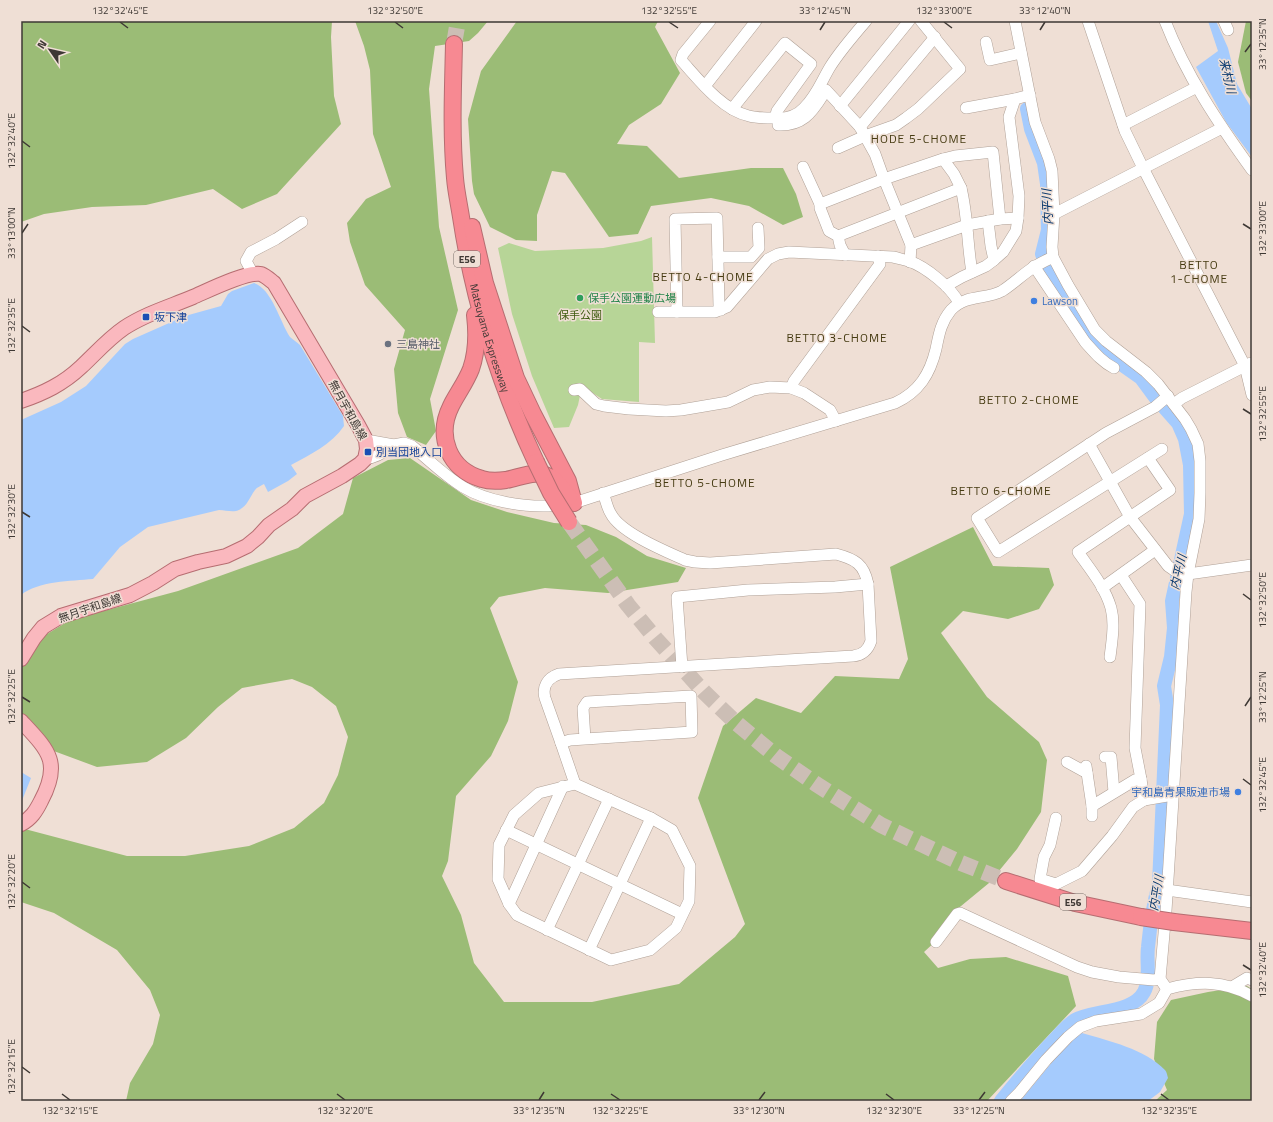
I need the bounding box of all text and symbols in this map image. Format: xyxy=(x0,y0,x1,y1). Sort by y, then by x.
text: 132°32'45"E xyxy=(92,3,149,18)
text: 132°32'50"E xyxy=(367,3,424,18)
text: 132°32'55"E xyxy=(641,3,698,18)
text: 33°12'45"N xyxy=(799,3,851,18)
text: 132°33'00"E xyxy=(916,3,973,18)
text: 33°12'40"N xyxy=(1019,3,1071,18)
text: 33°12'35"N xyxy=(1255,18,1270,70)
north arrow xyxy=(30,30,70,70)
text: N xyxy=(33,37,50,52)
water label: 来村川 xyxy=(1215,56,1242,98)
text: 132°32'40"E xyxy=(4,112,19,169)
district label: HODE 5-CHOME xyxy=(871,129,967,148)
water label: 内平川 xyxy=(1036,187,1057,225)
text: 132°33'00"E xyxy=(1255,200,1270,257)
text: 33°13'00"N xyxy=(4,207,19,259)
road number: E56 xyxy=(454,251,480,267)
district label: BETTO 1-CHOME xyxy=(1170,255,1228,288)
district label: BETTO 4-CHOME xyxy=(652,267,754,286)
street label: Matsuyama Expressway xyxy=(466,282,514,395)
place label: 保手公園運動広場 xyxy=(588,290,676,306)
marker: 保手公園運動広場 xyxy=(575,293,585,303)
place label: Lawson xyxy=(1042,293,1078,309)
marker: Lawson xyxy=(1029,296,1039,306)
text: 132°32'35"E xyxy=(4,297,19,354)
park label: 保手公園 xyxy=(558,307,602,323)
place label: 坂下津 xyxy=(154,309,187,325)
marker: 坂下津 xyxy=(141,312,151,322)
district label: BETTO 3-CHOME xyxy=(786,328,888,347)
place label: 三島神社 xyxy=(396,336,440,352)
marker: 三島神社 xyxy=(383,339,393,349)
street label: 無月宇和島線 xyxy=(325,377,371,443)
text: 132°32'55"E xyxy=(1255,385,1270,442)
district label: BETTO 2-CHOME xyxy=(978,390,1080,409)
place label: 別当団地入口 xyxy=(376,444,442,460)
marker: 別当団地入口 xyxy=(363,447,373,457)
district label: BETTO 5-CHOME xyxy=(654,473,756,492)
district label: BETTO 6-CHOME xyxy=(950,481,1052,500)
text: 132°32'30"E xyxy=(4,483,19,540)
water label: 内平川 xyxy=(1165,550,1192,592)
text: 132°32'50"E xyxy=(1255,571,1270,628)
street label: 無月宇和島線 xyxy=(56,590,124,626)
text: 132°32'25"E xyxy=(4,668,19,725)
text: 33°12'25"N xyxy=(1255,671,1270,723)
text: 132°32'45"E xyxy=(1255,756,1270,813)
place label: 宇和島青果販連市場 xyxy=(1131,784,1230,800)
marker: 宇和島青果販連市場 xyxy=(1233,787,1243,797)
text: 132°32'20"E xyxy=(4,853,19,910)
water label: 内平川 xyxy=(1144,872,1169,912)
road number: E56 xyxy=(1060,894,1086,910)
text: 132°32'40"E xyxy=(1255,941,1270,998)
text: 132°32'15"E xyxy=(4,1038,19,1095)
text: 132°32'15"E xyxy=(42,1103,99,1118)
text: 132°32'20"E xyxy=(317,1103,374,1118)
text: 33°12'35"N xyxy=(513,1103,565,1118)
text: 132°32'25"E xyxy=(592,1103,649,1118)
text: 33°12'30"N xyxy=(733,1103,785,1118)
text: 132°32'30"E xyxy=(866,1103,923,1118)
text: 33°12'25"N xyxy=(953,1103,1005,1118)
text: 132°32'35"E xyxy=(1141,1103,1198,1118)

